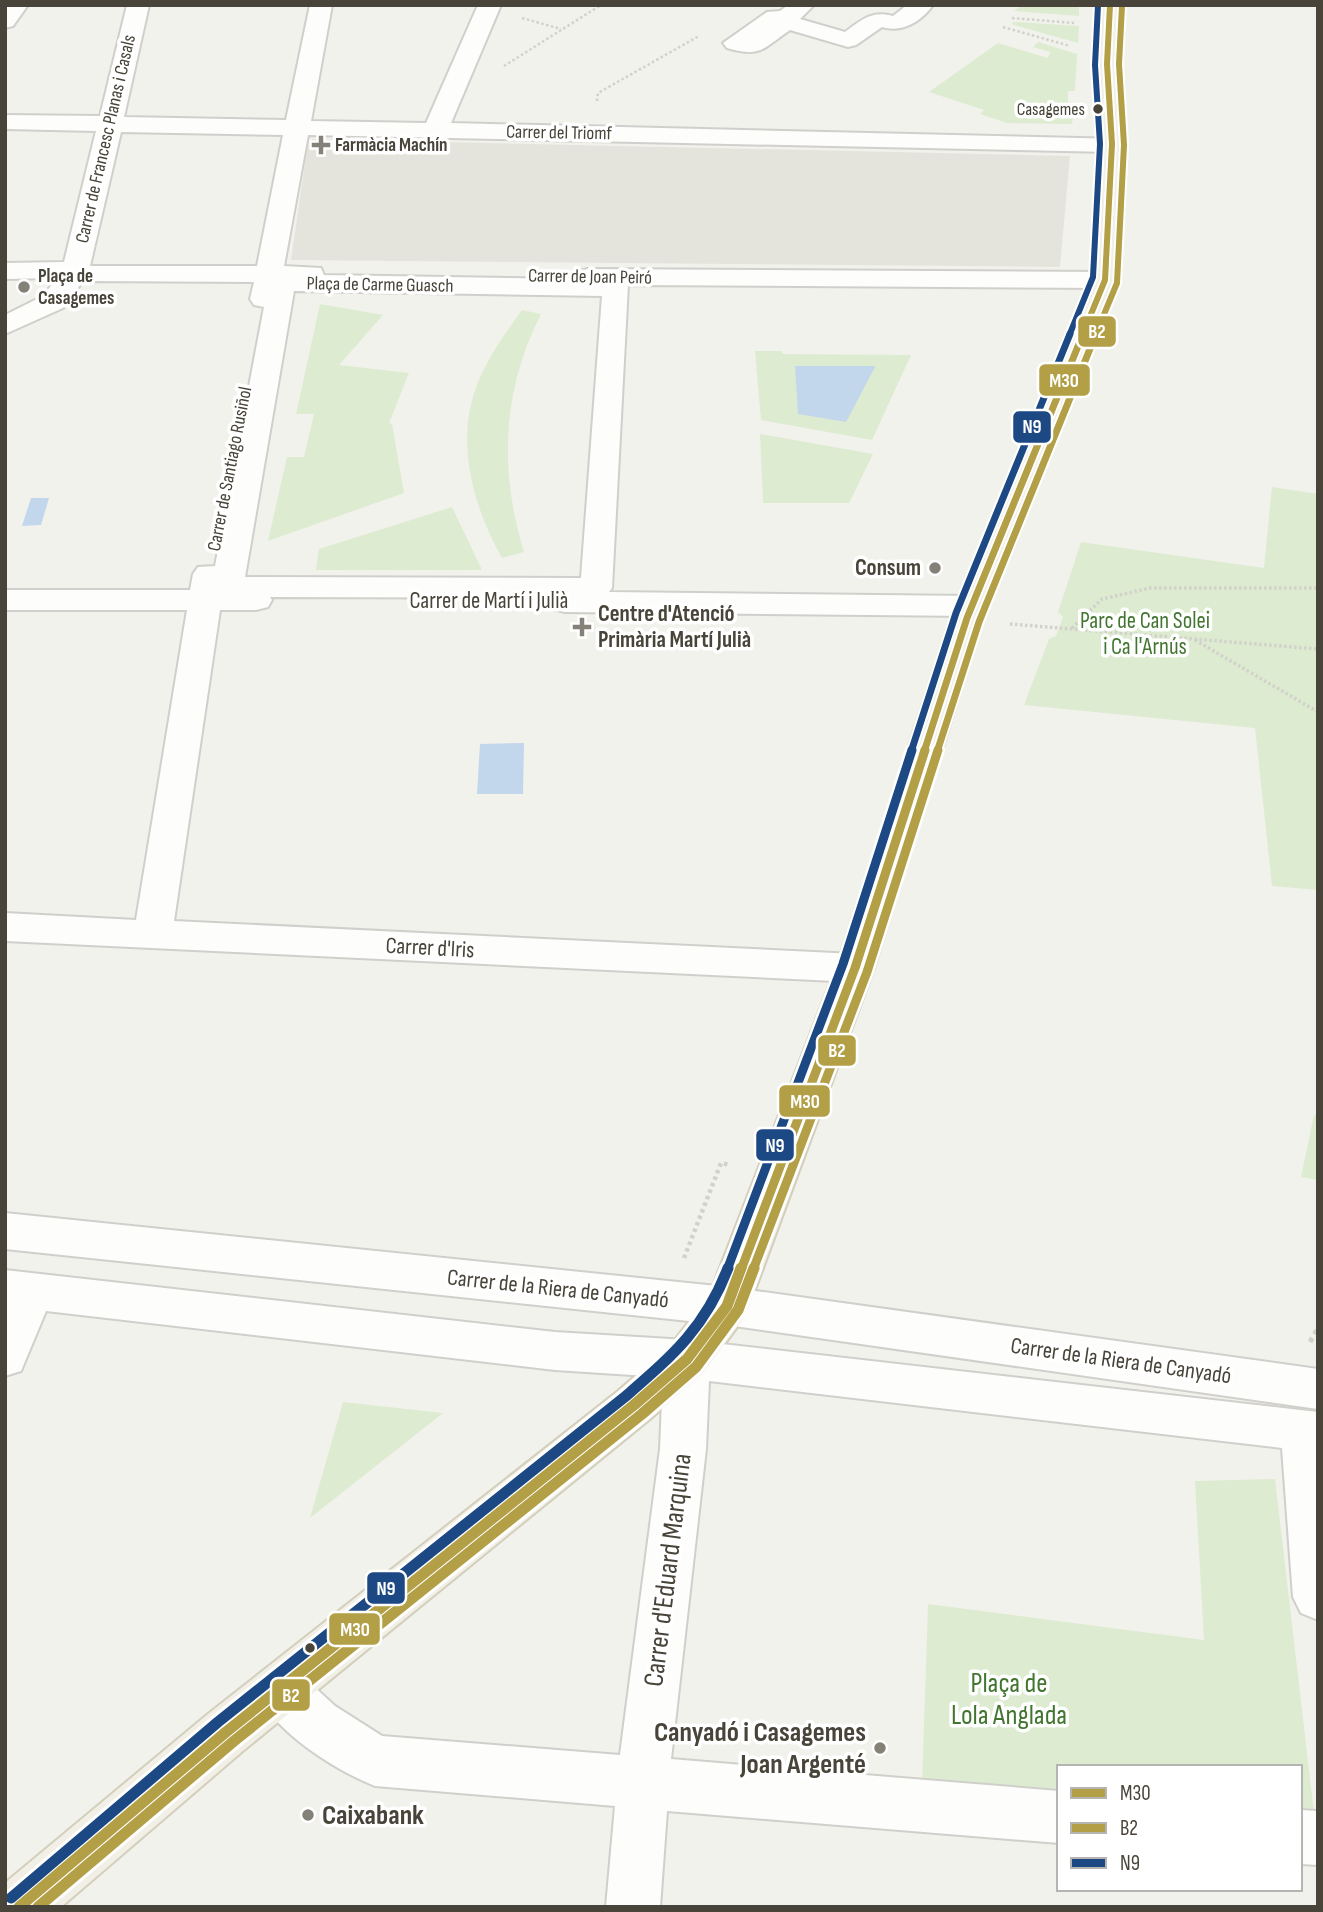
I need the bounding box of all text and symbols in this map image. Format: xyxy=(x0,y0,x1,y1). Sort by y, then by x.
street label: Carrer de Francesc Planas i Casals xyxy=(71,32,141,245)
place label: Casagemes xyxy=(1017,99,1085,120)
marker: Casagemes xyxy=(1091,102,1105,116)
street label: Carrer del Triomf xyxy=(506,121,613,145)
place label: Farmàcia Machín xyxy=(335,134,447,157)
marker: Farmàcia Machín xyxy=(313,137,329,153)
street label: Carrer de Joan Peiró xyxy=(528,264,652,290)
place label: Plaça de Casagemes xyxy=(38,265,114,310)
street label: Plaça de Carme Guasch xyxy=(306,272,454,298)
marker: Plaça de Casagemes xyxy=(16,279,32,295)
line badge: B2 xyxy=(1077,315,1117,348)
text: B2 xyxy=(1088,321,1106,344)
line badge: M30 xyxy=(1038,363,1091,397)
text: M30 xyxy=(1049,370,1079,393)
street label: Carrer de Santiago Rusiñol xyxy=(203,385,257,553)
line badge: N9 xyxy=(1012,410,1052,444)
text: N9 xyxy=(1022,416,1042,439)
place label: Consum xyxy=(855,554,921,582)
marker: Consum xyxy=(927,560,943,576)
street label: Carrer de Martí i Julià xyxy=(410,587,568,615)
place label: Centre d'Atenció Primària Martí Julià xyxy=(598,600,751,654)
park label: Parc de Can Solei i Ca l'Arnús xyxy=(1080,607,1210,661)
marker: Centre d'Atenció Primària Martí Julià xyxy=(572,617,592,637)
street label: Carrer d'Iris xyxy=(385,932,475,964)
line badge: B2 xyxy=(817,1034,857,1067)
text: B2 xyxy=(828,1040,846,1063)
line badge: M30 xyxy=(778,1084,831,1118)
text: M30 xyxy=(790,1091,820,1114)
line badge: N9 xyxy=(755,1128,795,1162)
text: N9 xyxy=(765,1135,785,1158)
street label: Carrer de la Riera de Canyadó xyxy=(446,1263,670,1315)
street label: Carrer de la Riera de Canyadó xyxy=(1009,1332,1233,1390)
street label: Carrer d'Eduard Marquina xyxy=(637,1451,699,1689)
line badge: N9 xyxy=(366,1571,406,1605)
text: N9 xyxy=(376,1578,396,1601)
line badge: M30 xyxy=(328,1612,381,1646)
text: M30 xyxy=(340,1619,370,1642)
unlabelled marker xyxy=(303,1641,317,1655)
park label: Plaça de Lola Anglada xyxy=(951,1667,1067,1732)
line badge: B2 xyxy=(271,1678,311,1712)
text: B2 xyxy=(282,1685,300,1708)
place label: Canyadó i Casagemes Joan Argenté xyxy=(654,1716,866,1781)
marker: Canyadó i Casagemes Joan Argenté xyxy=(872,1740,888,1756)
legend xyxy=(1057,1765,1302,1891)
text: M30 xyxy=(1120,1781,1151,1806)
place label: Caixabank xyxy=(322,1799,424,1832)
marker: Caixabank xyxy=(300,1807,316,1823)
text: B2 xyxy=(1120,1816,1138,1841)
text: N9 xyxy=(1120,1851,1140,1876)

